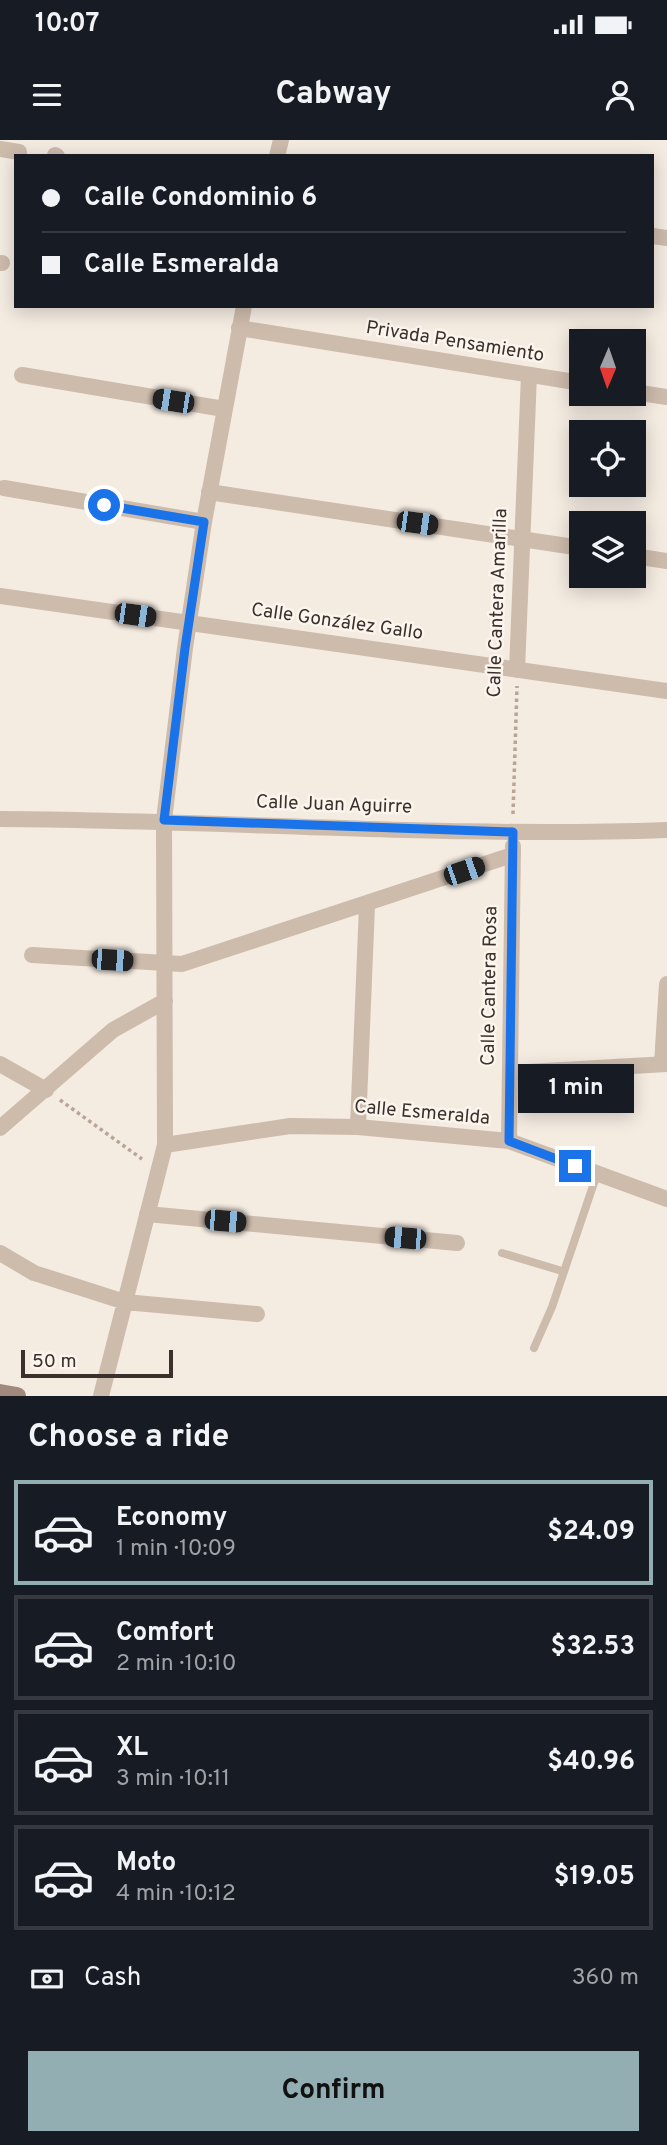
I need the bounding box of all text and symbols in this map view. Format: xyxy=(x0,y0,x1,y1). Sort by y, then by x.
text: 10:07 xyxy=(35,8,99,41)
text: Cabway xyxy=(276,75,391,115)
icon: menu xyxy=(28,76,66,114)
icon: person xyxy=(601,76,639,114)
text: Calle Condominio 6 xyxy=(84,182,317,215)
text: Calle Esmeralda xyxy=(84,249,279,282)
street label: Privada Pensamiento xyxy=(364,316,546,368)
north arrow xyxy=(569,329,646,406)
map controls xyxy=(569,329,646,588)
car xyxy=(151,387,196,415)
button: locate xyxy=(569,420,646,497)
route start xyxy=(88,489,120,521)
street label: Calle Cantera Amarilla xyxy=(483,508,513,698)
car xyxy=(395,510,440,536)
button: layers xyxy=(569,511,646,588)
street label: Calle González Gallo xyxy=(249,598,425,646)
car xyxy=(113,602,158,628)
street label: Calle Juan Aguirre xyxy=(256,790,412,820)
car xyxy=(441,854,488,888)
street label: Calle Cantera Rosa xyxy=(477,906,503,1066)
car xyxy=(91,948,134,972)
callout: 1 min xyxy=(517,1065,633,1114)
text: 1 min xyxy=(548,1074,604,1103)
street label: Calle Esmeralda xyxy=(353,1095,491,1131)
route end xyxy=(559,1150,591,1182)
car xyxy=(204,1209,247,1233)
car xyxy=(384,1226,427,1250)
scale bar xyxy=(21,1347,173,1379)
text: 50 m xyxy=(32,1350,77,1374)
text: Choose a ride xyxy=(28,1418,229,1458)
icon: car xyxy=(32,1501,95,1564)
text: Economy xyxy=(116,1502,227,1535)
text: $24.09 xyxy=(547,1516,635,1549)
text: 1 min · 10:09 xyxy=(116,1535,236,1564)
icon: car xyxy=(32,1616,95,1679)
text: Comfort xyxy=(116,1617,214,1650)
text: $32.53 xyxy=(551,1631,635,1664)
text: 2 min · 10:10 xyxy=(116,1650,236,1679)
icon: car xyxy=(32,1731,95,1794)
text: XL xyxy=(116,1732,148,1765)
text: $40.96 xyxy=(547,1746,635,1779)
text: 3 min · 10:11 xyxy=(116,1765,230,1794)
icon: car xyxy=(32,1846,95,1909)
text: Moto xyxy=(116,1847,176,1880)
text: $19.05 xyxy=(554,1861,635,1894)
text: 4 min · 10:12 xyxy=(116,1880,236,1909)
icon: cash xyxy=(28,1960,66,1998)
text: Cash xyxy=(84,1962,141,1995)
text: 360 m xyxy=(572,1964,639,1993)
button: Confirm xyxy=(28,2051,639,2131)

